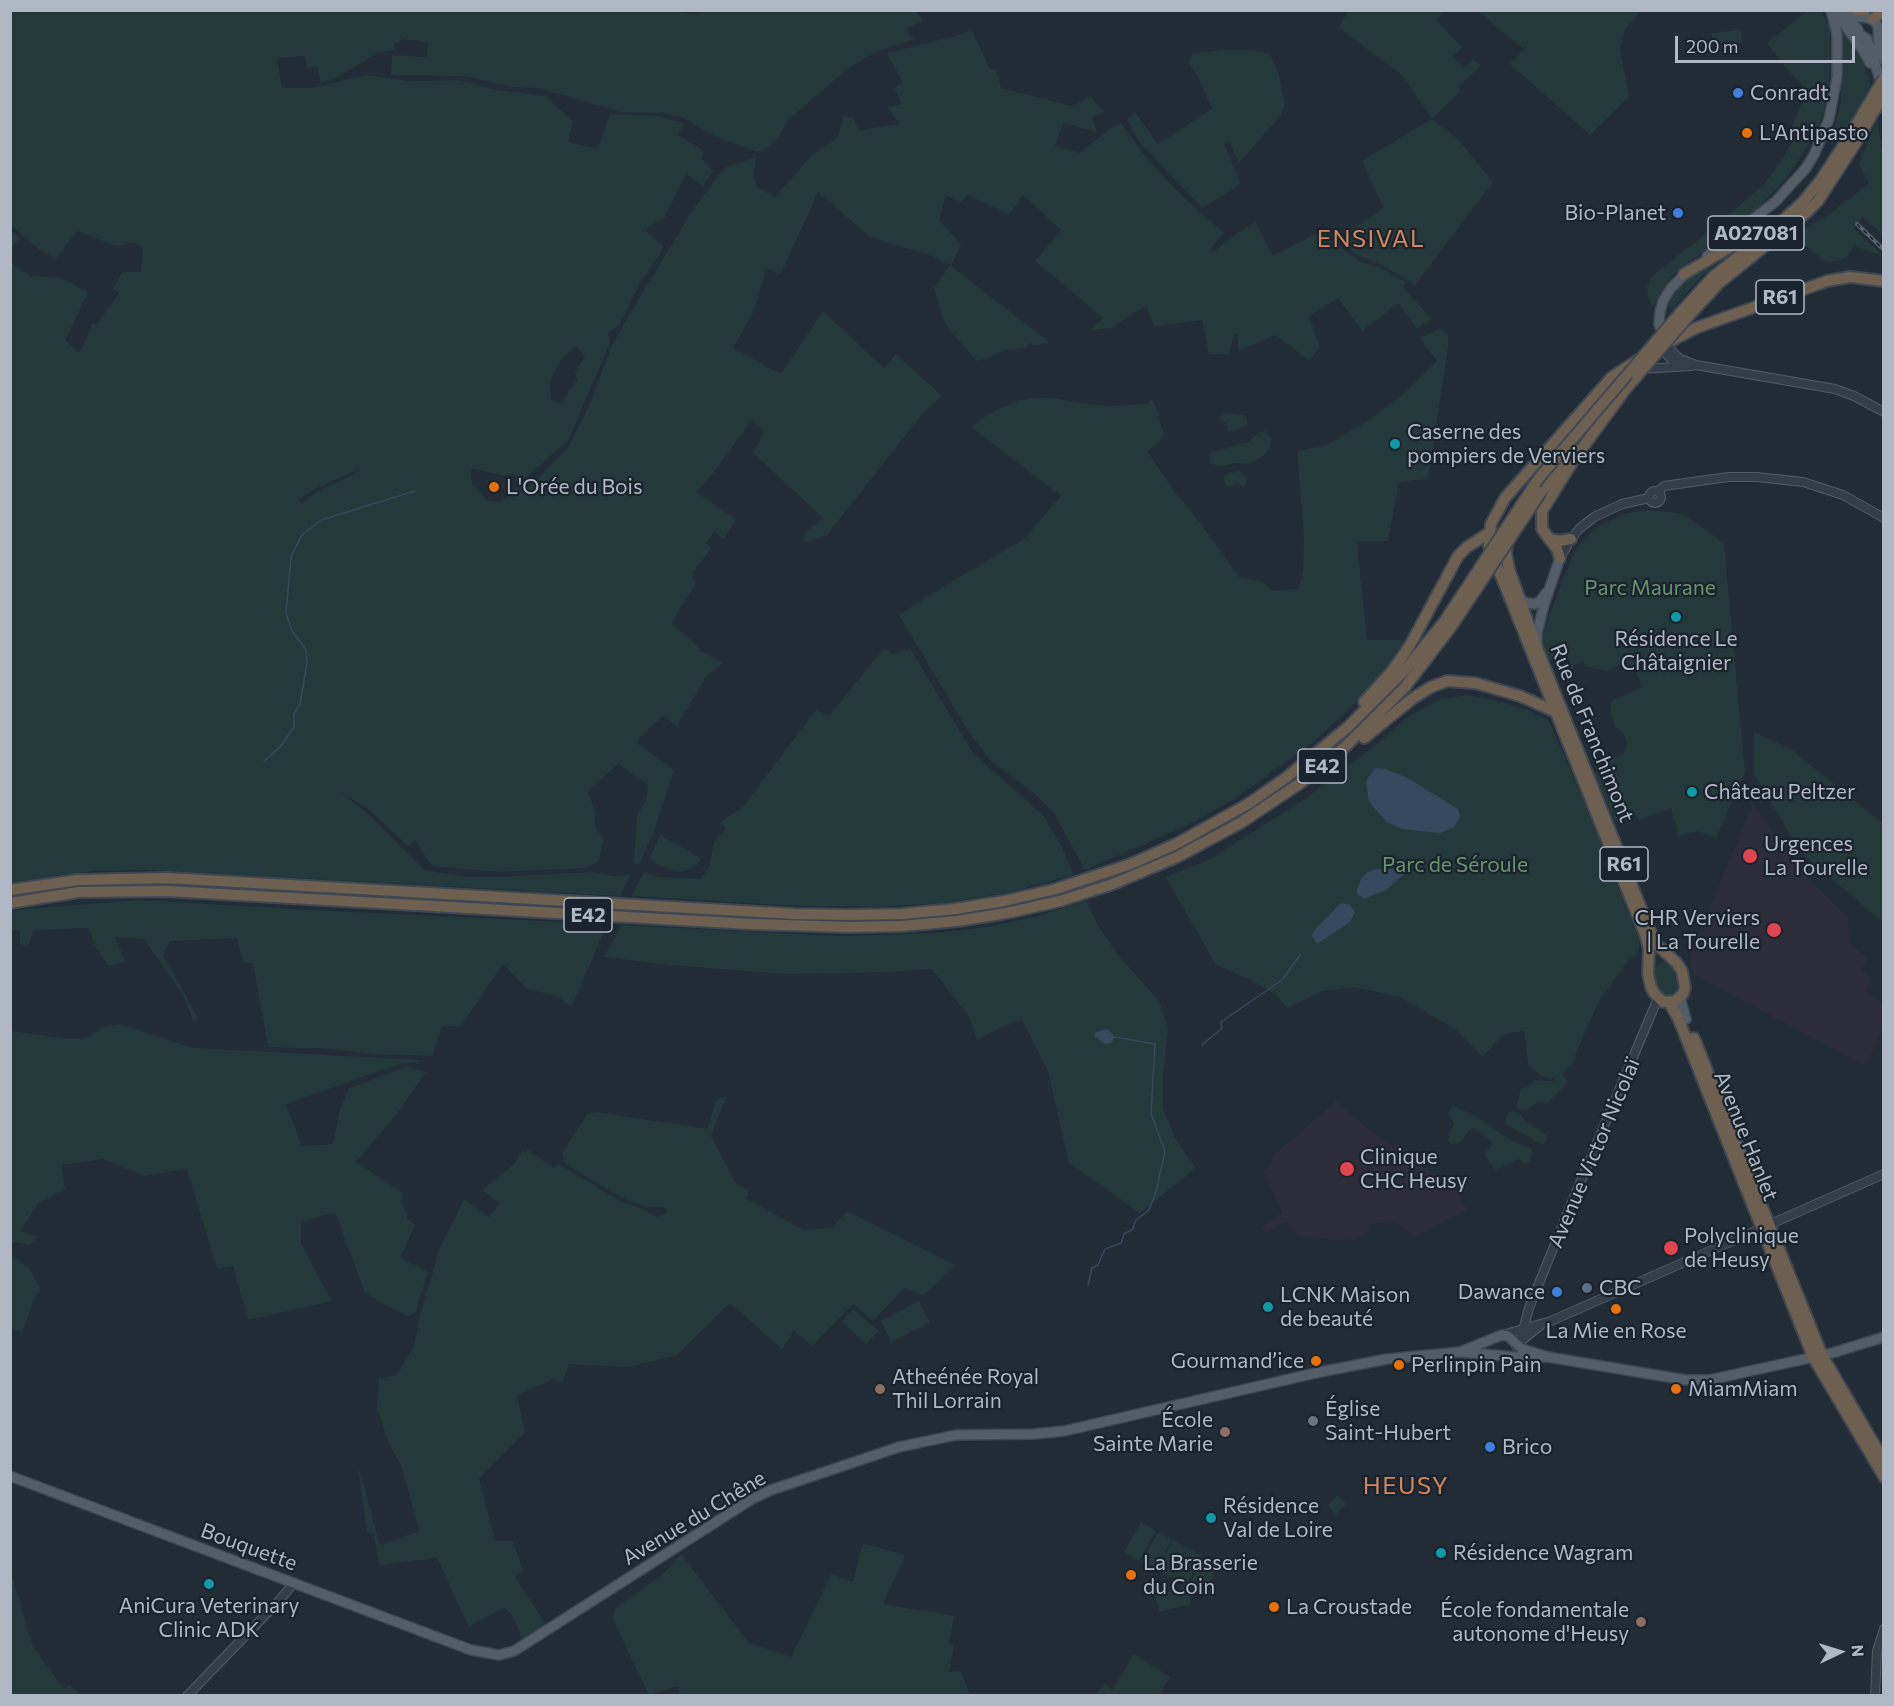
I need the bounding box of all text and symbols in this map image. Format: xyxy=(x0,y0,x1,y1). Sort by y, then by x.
scale bar xyxy=(1678,24,1858,62)
text: 200 m xyxy=(1686,35,1739,57)
place label: Conradt xyxy=(1750,80,1829,106)
marker: Conradt xyxy=(1731,86,1745,100)
place label: L'Antipasto xyxy=(1759,120,1869,146)
marker: L'Antipasto xyxy=(1740,126,1754,140)
place label: Bio-Planet xyxy=(1565,200,1666,226)
marker: Bio-Planet xyxy=(1671,206,1685,220)
road number: A027081 xyxy=(1708,216,1804,250)
district label: ENSIVAL xyxy=(1317,225,1425,253)
road number: R61 xyxy=(1756,280,1804,314)
place label: Caserne des pompiers de Verviers xyxy=(1407,419,1605,469)
marker: Caserne des pompiers de Verviers xyxy=(1388,437,1402,451)
place label: L'Orée du Bois xyxy=(506,474,643,500)
marker: L'Orée du Bois xyxy=(487,480,501,494)
park label: Parc Maurane xyxy=(1584,575,1716,601)
marker: Résidence Le Châtaignier xyxy=(1669,610,1683,624)
place label: Résidence Le Châtaignier xyxy=(1614,626,1738,676)
street label: Rue de Franchimont xyxy=(1545,640,1639,826)
road number: E42 xyxy=(1298,749,1346,783)
place label: Château Peltzer xyxy=(1704,779,1855,805)
marker: Château Peltzer xyxy=(1685,785,1699,799)
place label: Urgences La Tourelle xyxy=(1764,831,1868,881)
road number: R61 xyxy=(1600,847,1648,881)
marker: Urgences La Tourelle xyxy=(1741,847,1759,865)
park label: Parc de Séroule xyxy=(1382,852,1528,878)
road number: E42 xyxy=(564,898,612,932)
place label: CHR Verviers | La Tourelle xyxy=(1635,905,1760,955)
marker: CHR Verviers | La Tourelle xyxy=(1765,921,1783,939)
street label: Avenue Victor Nicolaï xyxy=(1543,1054,1645,1252)
street label: Avenue Hanlet xyxy=(1709,1067,1783,1205)
place label: Clinique CHC Heusy xyxy=(1360,1144,1467,1194)
marker: Clinique CHC Heusy xyxy=(1338,1160,1356,1178)
place label: Polyclinique de Heusy xyxy=(1684,1223,1799,1273)
marker: Polyclinique de Heusy xyxy=(1662,1239,1680,1257)
place label: CBC xyxy=(1599,1275,1641,1301)
place label: Dawance xyxy=(1458,1279,1545,1305)
marker: CBC xyxy=(1580,1281,1594,1295)
place label: LCNK Maison de beauté xyxy=(1280,1282,1410,1332)
marker: Dawance xyxy=(1550,1285,1564,1299)
marker: LCNK Maison de beauté xyxy=(1261,1300,1275,1314)
marker: La Mie en Rose xyxy=(1609,1302,1623,1316)
place label: La Mie en Rose xyxy=(1545,1318,1687,1344)
place label: Gourmand’ice xyxy=(1171,1348,1304,1374)
place label: Perlinpin Pain xyxy=(1411,1352,1542,1378)
marker: Gourmand’ice xyxy=(1309,1354,1323,1368)
marker: Perlinpin Pain xyxy=(1392,1358,1406,1372)
place label: Atheénée Royal Thil Lorrain xyxy=(892,1364,1039,1414)
place label: MiamMiam xyxy=(1688,1376,1798,1402)
marker: Atheénée Royal Thil Lorrain xyxy=(873,1382,887,1396)
marker: MiamMiam xyxy=(1669,1382,1683,1396)
place label: Église Saint-Hubert xyxy=(1325,1396,1451,1446)
place label: École Sainte Marie xyxy=(1093,1407,1213,1457)
marker: Église Saint-Hubert xyxy=(1306,1414,1320,1428)
marker: École Sainte Marie xyxy=(1218,1425,1232,1439)
place label: Brico xyxy=(1502,1434,1552,1460)
marker: Brico xyxy=(1483,1440,1497,1454)
street label: Avenue du Chêne xyxy=(618,1465,770,1571)
district label: HEUSY xyxy=(1363,1472,1449,1500)
place label: Résidence Val de Loire xyxy=(1223,1493,1333,1543)
marker: Résidence Val de Loire xyxy=(1204,1511,1218,1525)
street label: Bouquette xyxy=(197,1518,301,1576)
place label: Résidence Wagram xyxy=(1453,1540,1633,1566)
marker: Résidence Wagram xyxy=(1434,1546,1448,1560)
place label: La Brasserie du Coin xyxy=(1143,1550,1258,1600)
marker: La Brasserie du Coin xyxy=(1124,1568,1138,1582)
marker: AniCura Veterinary Clinic ADK xyxy=(202,1577,216,1591)
place label: AniCura Veterinary Clinic ADK xyxy=(119,1593,299,1643)
place label: La Croustade xyxy=(1286,1594,1412,1620)
place label: École fondamentale autonome d'Heusy xyxy=(1440,1597,1629,1647)
marker: La Croustade xyxy=(1267,1600,1281,1614)
marker: École fondamentale autonome d'Heusy xyxy=(1634,1615,1648,1629)
north arrow xyxy=(1810,1622,1870,1682)
text: N xyxy=(1849,1644,1868,1657)

